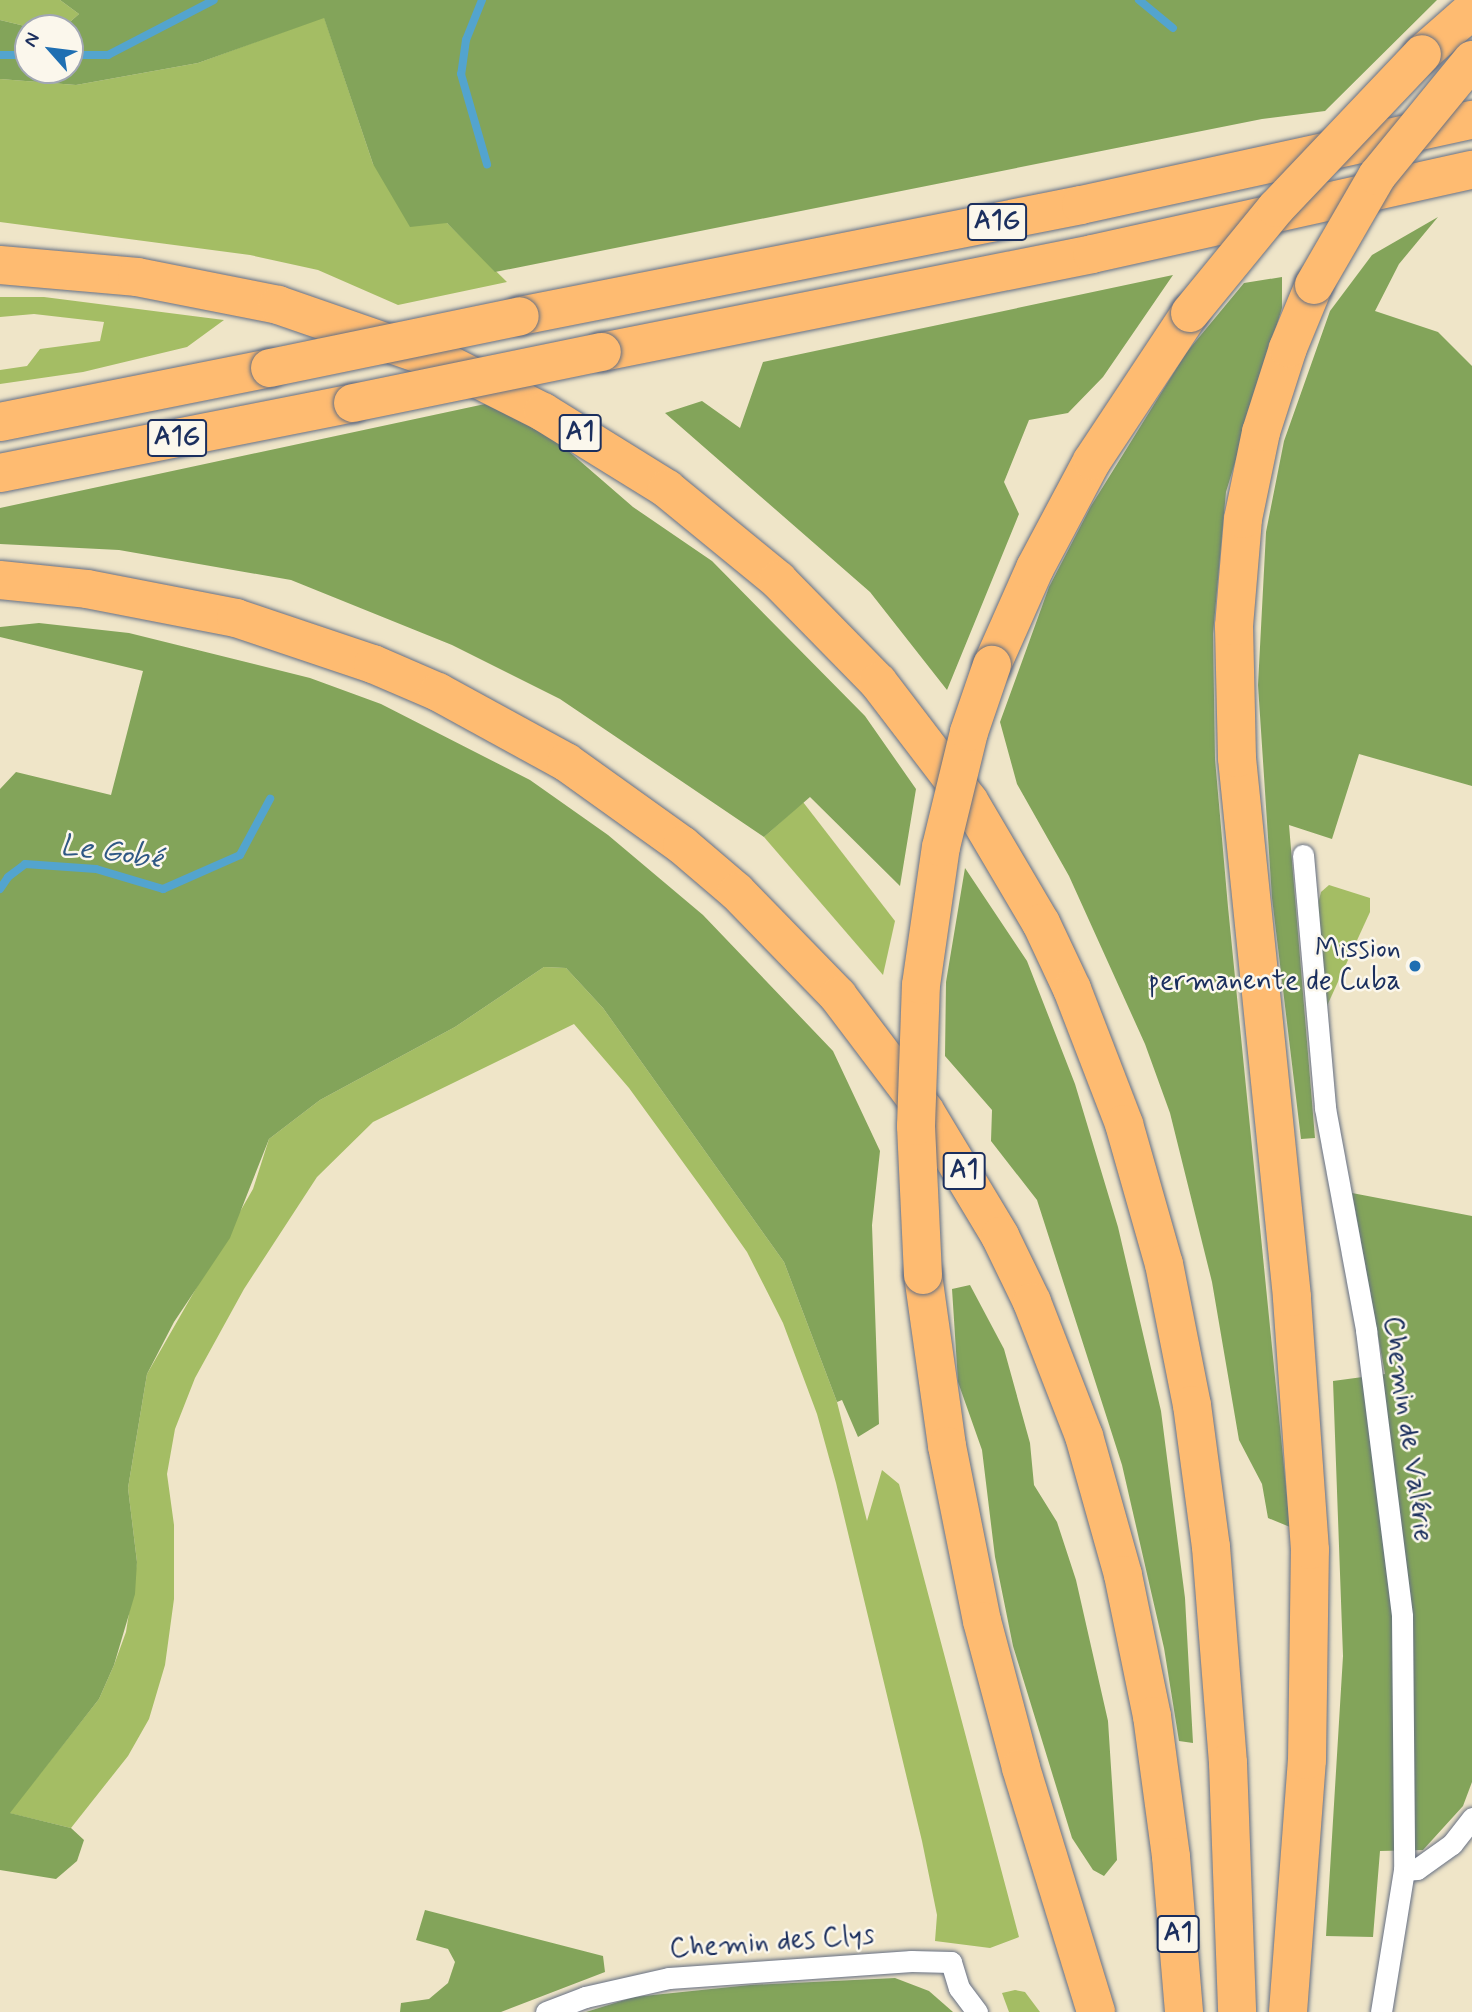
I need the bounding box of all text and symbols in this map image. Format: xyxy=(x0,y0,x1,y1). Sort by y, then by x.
north arrow xyxy=(14,14,84,84)
text: N xyxy=(18,28,46,51)
road number: A1G xyxy=(965,200,1028,244)
road number: A1 xyxy=(557,410,603,456)
road number: A1G xyxy=(146,416,208,460)
water label: Le Gobé xyxy=(57,828,165,878)
place label: Mission permanente de Cuba xyxy=(1146,933,1401,999)
marker: Mission permanente de Cuba xyxy=(1407,958,1423,974)
road number: A1 xyxy=(941,1148,987,1194)
street label: Chemin de Valérie xyxy=(1375,1317,1439,1541)
road number: A1 xyxy=(1155,1912,1201,1956)
street label: Chemin des Clys xyxy=(668,1919,876,1967)

